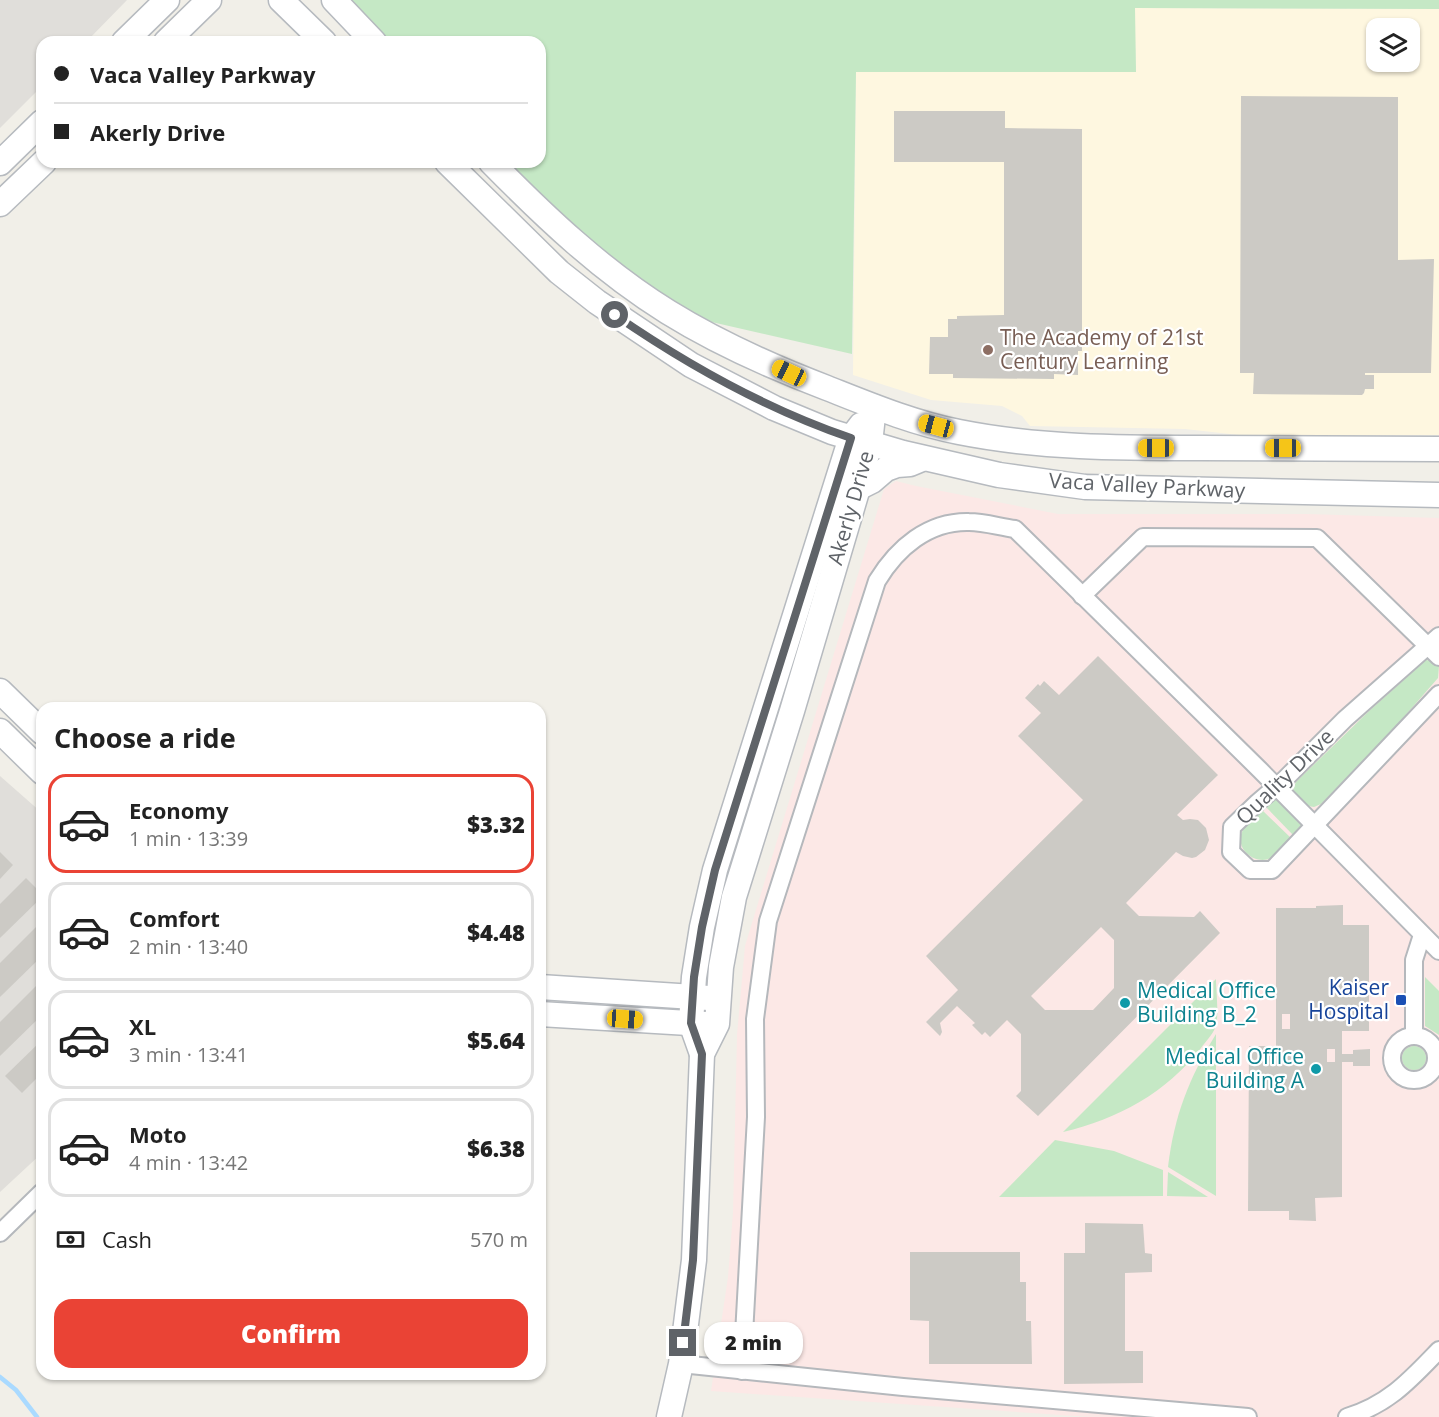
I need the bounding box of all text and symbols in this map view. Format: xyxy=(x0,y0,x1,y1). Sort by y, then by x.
map controls xyxy=(1366,18,1420,72)
button: layers xyxy=(1366,18,1420,72)
text: Vaca Valley Parkway xyxy=(90,59,316,89)
text: Akerly Drive xyxy=(90,117,225,147)
route start xyxy=(601,301,628,328)
place label: The Academy of 21st Century Learning xyxy=(1000,323,1203,375)
marker: The Academy of 21st Century Learning xyxy=(981,343,995,357)
car xyxy=(769,357,809,389)
car xyxy=(916,413,956,439)
car xyxy=(1138,439,1174,457)
car xyxy=(1265,439,1301,457)
street label: Akerly Drive xyxy=(820,447,880,568)
street label: Vaca Valley Parkway xyxy=(1048,466,1246,504)
text: Choose a ride xyxy=(54,719,236,756)
street label: Quality Drive xyxy=(1229,722,1339,830)
text: Economy xyxy=(129,795,228,825)
icon: car xyxy=(57,797,111,851)
text: $3.32 xyxy=(467,809,525,839)
text: 1 min · 13:39 xyxy=(129,825,248,852)
text: Comfort xyxy=(129,903,220,933)
icon: car xyxy=(57,905,111,959)
text: $4.48 xyxy=(467,917,525,947)
text: 2 min · 13:40 xyxy=(129,933,248,960)
place label: Kaiser Hospital xyxy=(1308,973,1389,1025)
place label: Medical Office Building B_2 xyxy=(1137,976,1276,1028)
marker: Kaiser Hospital xyxy=(1394,993,1408,1007)
marker: Medical Office Building B_2 xyxy=(1118,996,1132,1010)
car xyxy=(606,1009,644,1029)
text: XL xyxy=(129,1011,156,1041)
icon: car xyxy=(57,1013,111,1067)
text: $5.64 xyxy=(467,1025,525,1055)
text: 3 min · 13:41 xyxy=(129,1041,248,1068)
place label: Medical Office Building A xyxy=(1165,1042,1305,1094)
marker: Medical Office Building A xyxy=(1309,1062,1323,1076)
text: Moto xyxy=(129,1119,187,1149)
icon: car xyxy=(57,1121,111,1175)
text: $6.38 xyxy=(467,1133,525,1163)
text: 4 min · 13:42 xyxy=(129,1149,248,1176)
icon: cash xyxy=(54,1223,87,1256)
text: Cash xyxy=(102,1224,152,1254)
text: 570 m xyxy=(470,1226,528,1253)
button: Confirm xyxy=(54,1299,528,1368)
callout: 2 min xyxy=(704,1322,803,1364)
route end xyxy=(669,1329,696,1356)
text: 2 min xyxy=(725,1329,782,1356)

